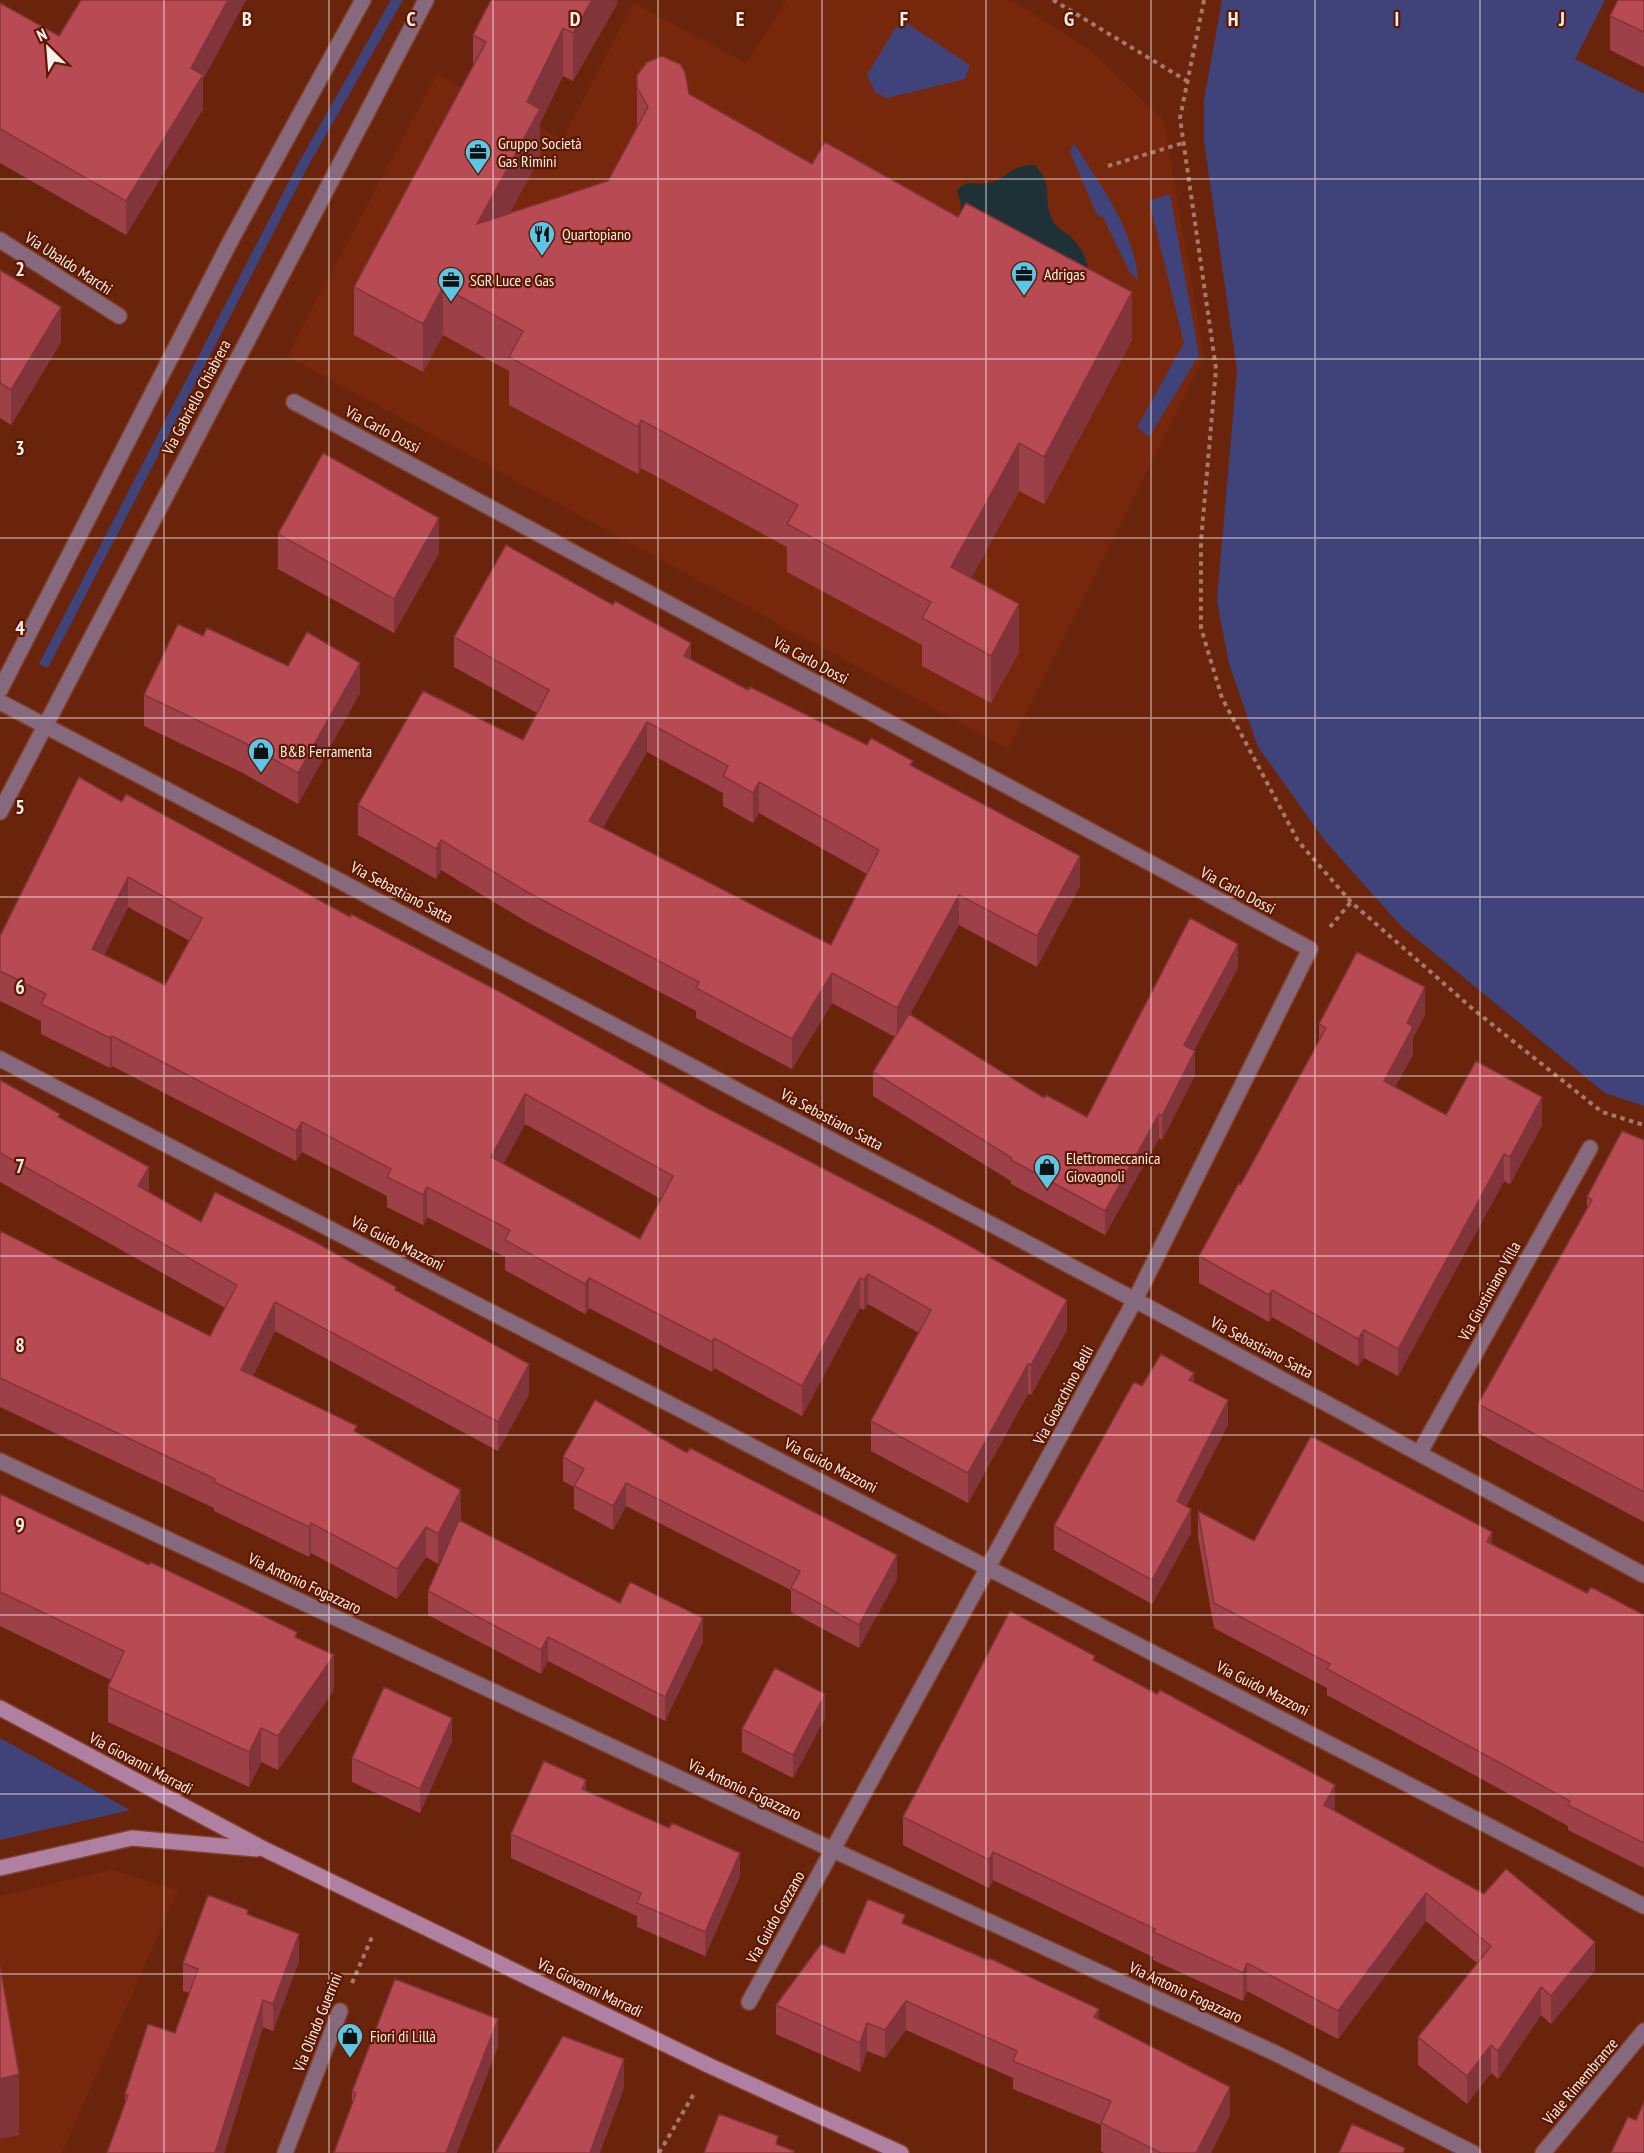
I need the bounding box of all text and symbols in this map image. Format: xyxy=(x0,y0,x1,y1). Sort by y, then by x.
text: B xyxy=(242,6,252,32)
text: C xyxy=(406,6,416,32)
text: D xyxy=(570,6,581,32)
text: E xyxy=(736,6,744,32)
text: F xyxy=(900,6,908,32)
text: G xyxy=(1064,6,1074,32)
text: H xyxy=(1228,6,1238,32)
text: I xyxy=(1395,6,1399,32)
text: J xyxy=(1558,6,1565,32)
north arrow xyxy=(18,18,78,78)
text: N xyxy=(34,24,50,45)
place label: Gruppo Società Gas Rimini xyxy=(498,133,582,171)
office icon: Gruppo Società Gas Rimini xyxy=(463,137,493,175)
restaurant icon: Quartopiano xyxy=(527,219,557,257)
place label: Quartopiano xyxy=(562,224,631,244)
street label: Via Ubaldo Marchi xyxy=(21,227,117,299)
text: 2 xyxy=(15,256,25,282)
office icon: Adrigas xyxy=(1009,259,1039,297)
place label: Adrigas xyxy=(1044,264,1085,284)
office icon: SGR Luce e Gas xyxy=(436,265,466,303)
place label: SGR Luce e Gas xyxy=(470,270,554,290)
street label: Via Gabriello Chiabrera xyxy=(157,336,235,459)
street label: Via Carlo Dossi xyxy=(341,400,424,457)
text: 3 xyxy=(15,435,25,461)
text: 4 xyxy=(15,615,25,641)
street label: Via Carlo Dossi xyxy=(769,631,852,688)
shop icon: B&B Ferramenta xyxy=(246,736,276,774)
place label: B&B Ferramenta xyxy=(280,741,372,761)
text: 5 xyxy=(15,794,25,820)
street label: Via Sebastiano Satta xyxy=(347,856,457,927)
street label: Via Carlo Dossi xyxy=(1196,861,1279,918)
text: 6 xyxy=(15,974,25,1000)
street label: Via Sebastiano Satta xyxy=(777,1083,887,1154)
place label: Elettromeccanica Giovagnoli xyxy=(1066,1148,1160,1186)
shop icon: Elettromeccanica Giovagnoli xyxy=(1032,1152,1062,1190)
text: 7 xyxy=(15,1153,25,1179)
street label: Via Guido Mazzoni xyxy=(347,1211,448,1275)
street label: Via Giustiniano Villa xyxy=(1453,1238,1525,1345)
street label: Via Sebastiano Satta xyxy=(1207,1311,1317,1382)
text: 8 xyxy=(15,1332,25,1358)
street label: Via Gioacchino Belli xyxy=(1028,1342,1098,1449)
street label: Via Guido Mazzoni xyxy=(780,1433,881,1497)
text: 9 xyxy=(15,1512,25,1538)
street label: Via Antonio Fogazzaro xyxy=(244,1548,365,1618)
street label: Via Guido Mazzoni xyxy=(1212,1656,1313,1720)
street label: Via Giovanni Marradi xyxy=(85,1727,196,1799)
street label: Via Antonio Fogazzaro xyxy=(684,1754,805,1824)
street label: Via Guido Gozzano xyxy=(741,1867,809,1968)
street label: Via Giovanni Marradi xyxy=(533,1952,646,2021)
street label: Via Antonio Fogazzaro xyxy=(1125,1957,1246,2027)
street label: Via Olindo Guerrini xyxy=(288,1970,346,2075)
shop icon: Fiori di Lillà xyxy=(335,2021,365,2059)
place label: Fiori di Lillà xyxy=(370,2026,436,2046)
street label: Viale Rimembranze xyxy=(1537,2034,1622,2129)

